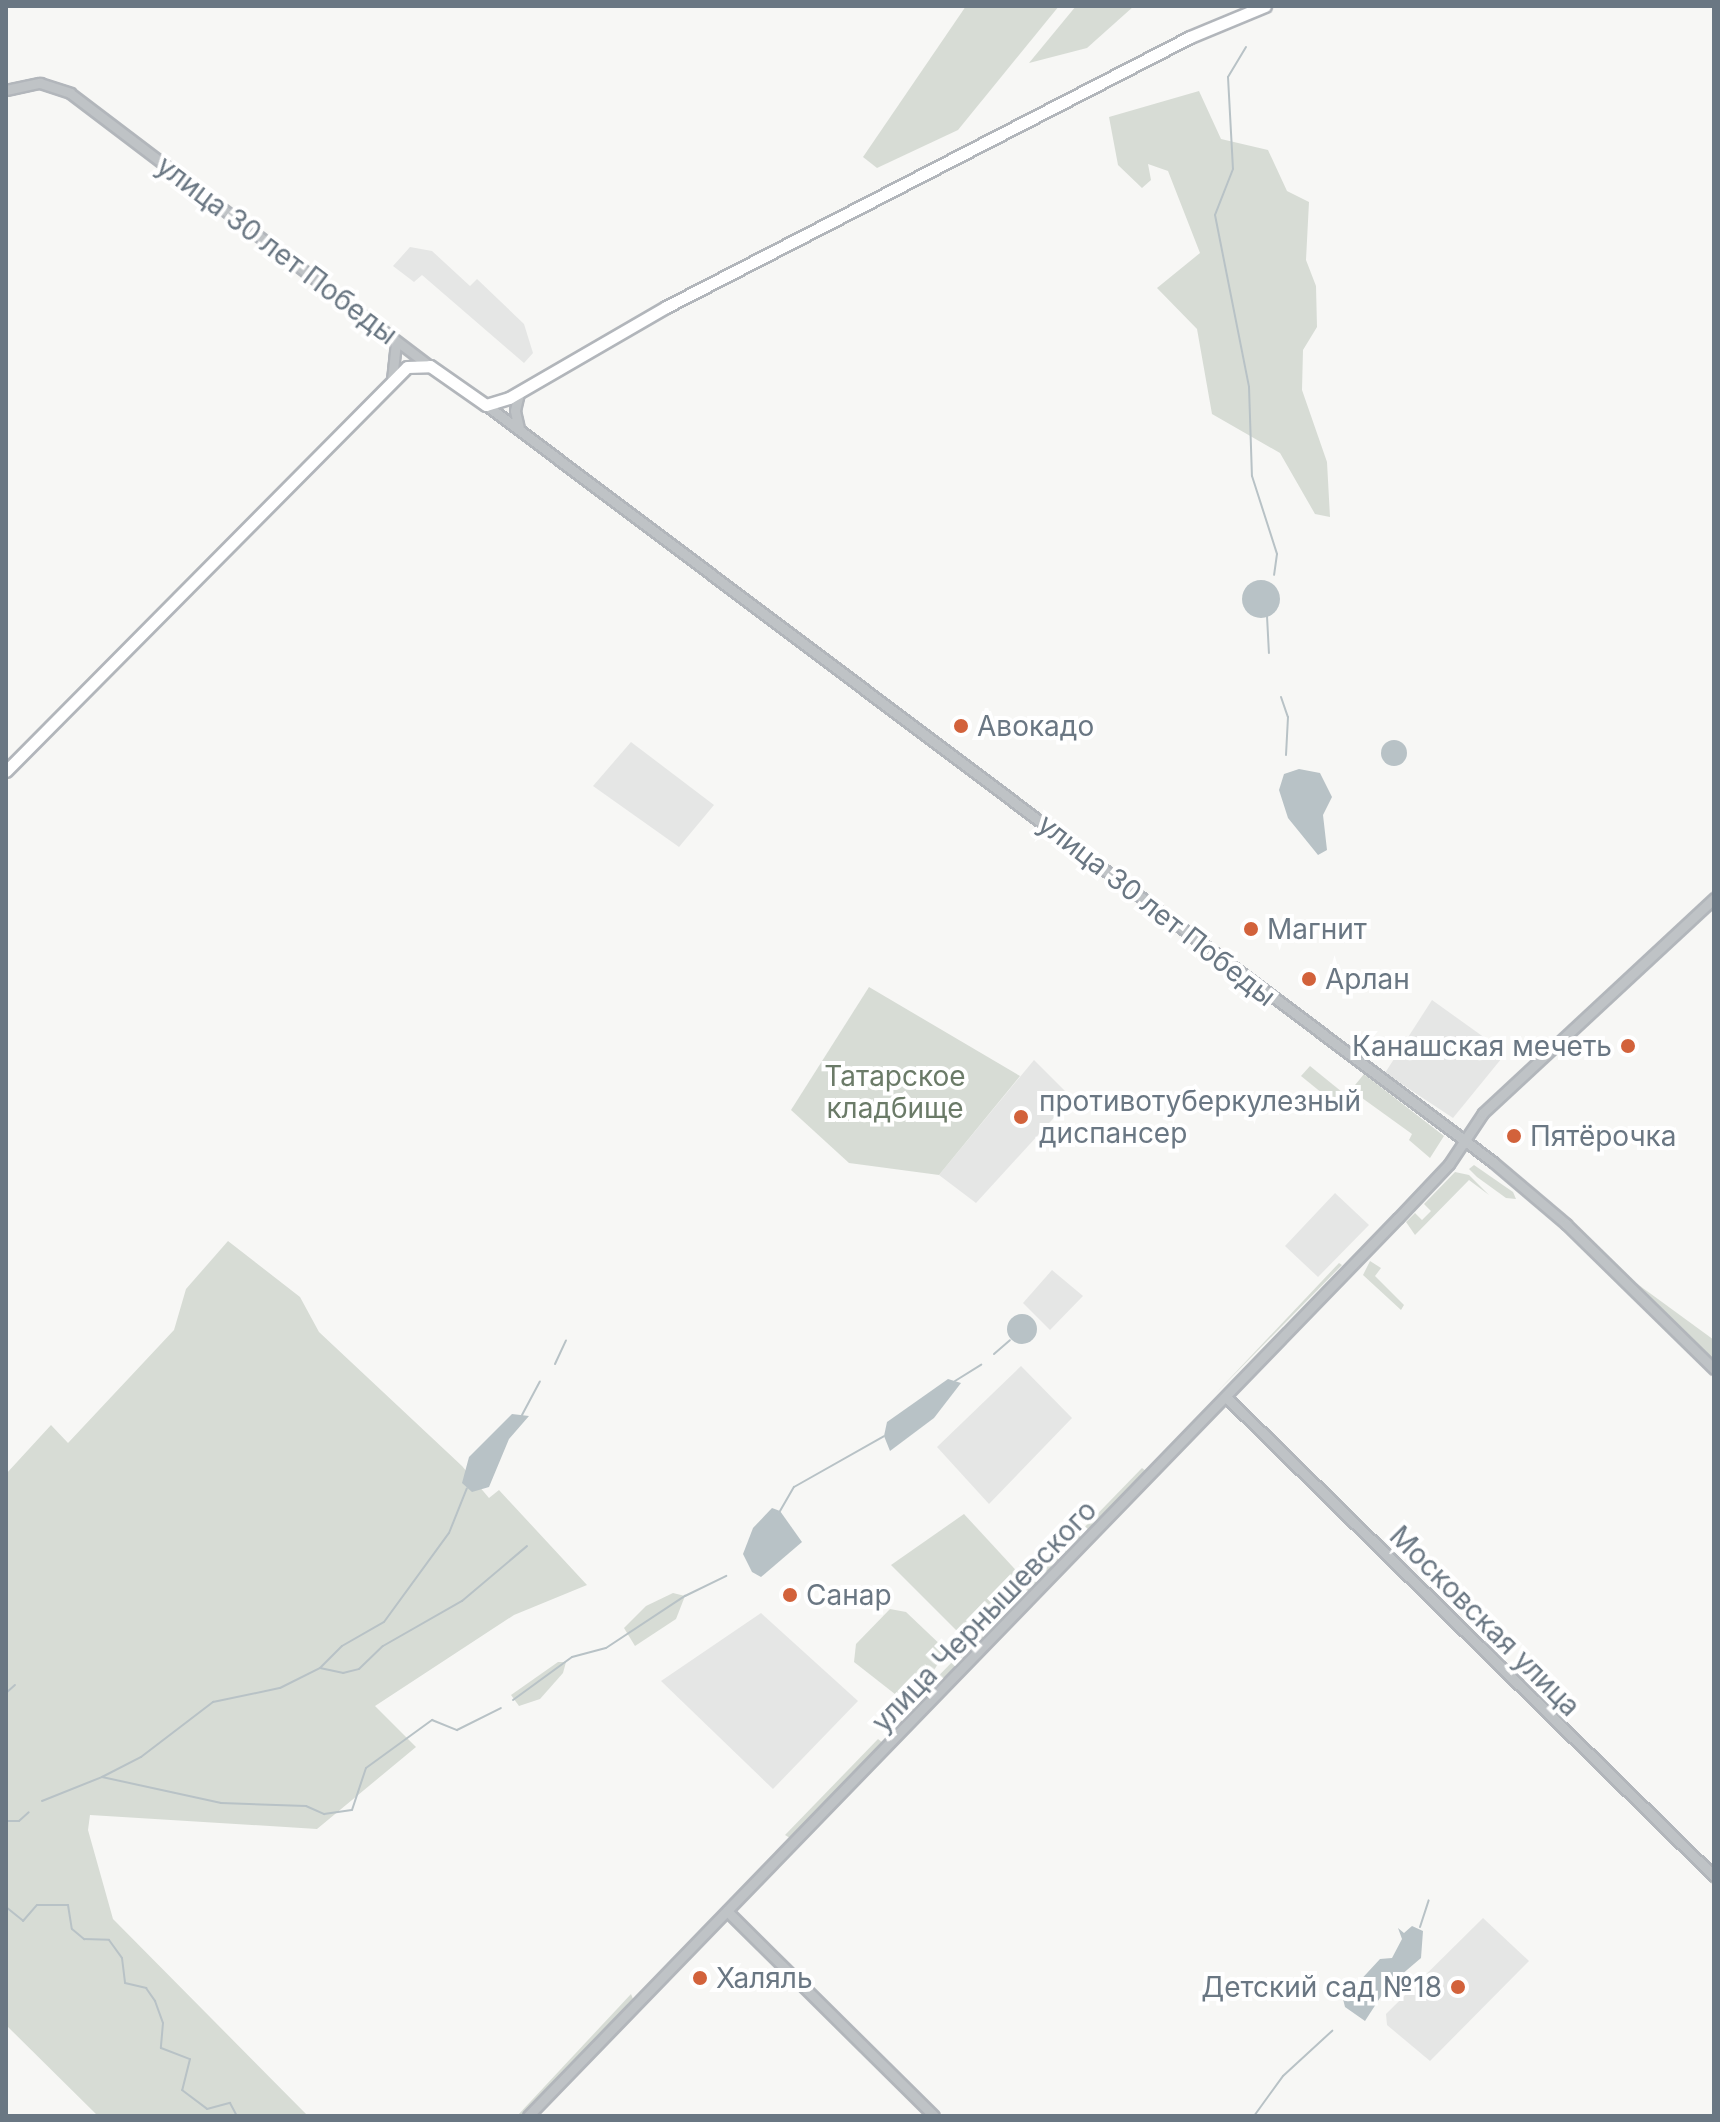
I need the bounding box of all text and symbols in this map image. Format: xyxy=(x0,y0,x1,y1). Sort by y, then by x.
street label: улица 30 лет Победы xyxy=(150,149,404,351)
place label: Авокадо xyxy=(977,709,1094,743)
marker: Авокадо xyxy=(952,717,970,735)
street label: улица 30 лет Победы xyxy=(1031,807,1283,1013)
place label: Магнит xyxy=(1267,912,1367,946)
marker: Магнит xyxy=(1242,920,1260,938)
place label: Арлан xyxy=(1325,962,1410,996)
marker: Арлан xyxy=(1300,970,1318,988)
place label: Канашская мечеть xyxy=(1352,1029,1612,1063)
marker: Канашская мечеть xyxy=(1619,1037,1637,1055)
park label: Татарское кладбище xyxy=(824,1059,966,1125)
place label: противотуберкулезный диспансер xyxy=(1039,1084,1361,1150)
marker: противотуберкулезный диспансер xyxy=(1010,1106,1032,1128)
place label: Пятёрочка xyxy=(1530,1119,1677,1153)
marker: Пятёрочка xyxy=(1505,1127,1523,1145)
street label: улица Чернышевского xyxy=(865,1493,1103,1739)
street label: Московская улица xyxy=(1383,1519,1587,1723)
place label: Санар xyxy=(806,1578,892,1612)
marker: Санар xyxy=(781,1586,799,1604)
place label: Халяль xyxy=(716,1961,813,1995)
marker: Халяль xyxy=(691,1969,709,1987)
place label: Детский сад №18 xyxy=(1201,1970,1442,2004)
marker: Детский сад №18 xyxy=(1449,1978,1467,1996)

